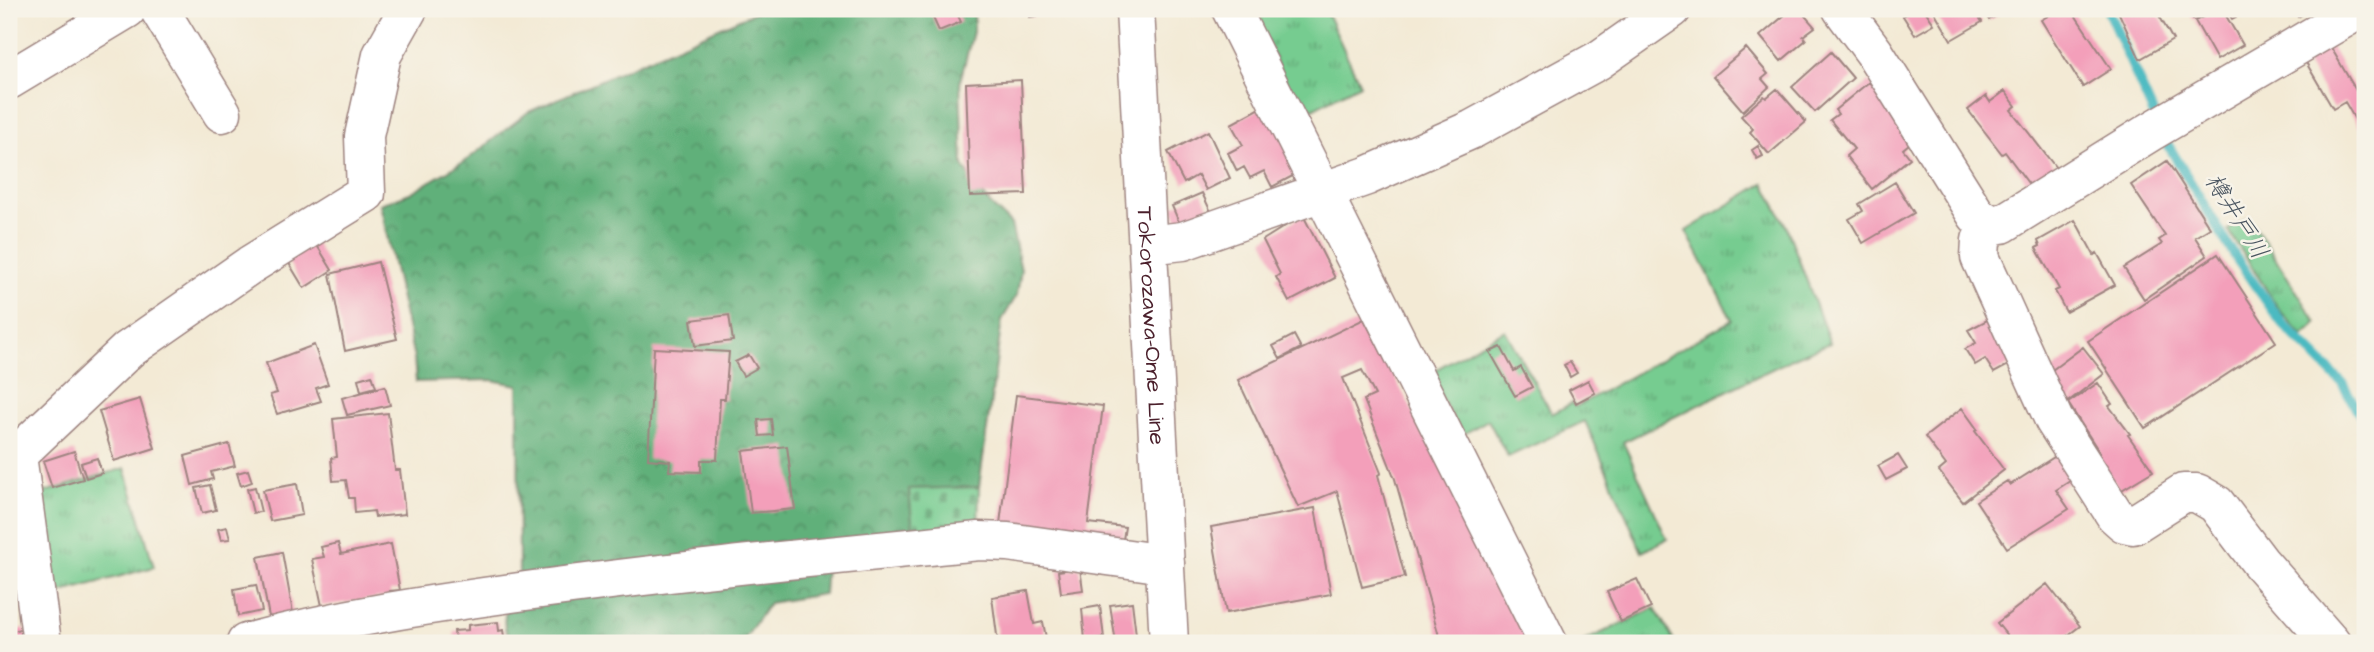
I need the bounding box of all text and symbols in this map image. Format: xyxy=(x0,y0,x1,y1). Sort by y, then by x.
water label: 樽井戸川 xyxy=(2196,167,2276,266)
street label: Tokorozawa-Ome Line xyxy=(1129,205,1173,446)

